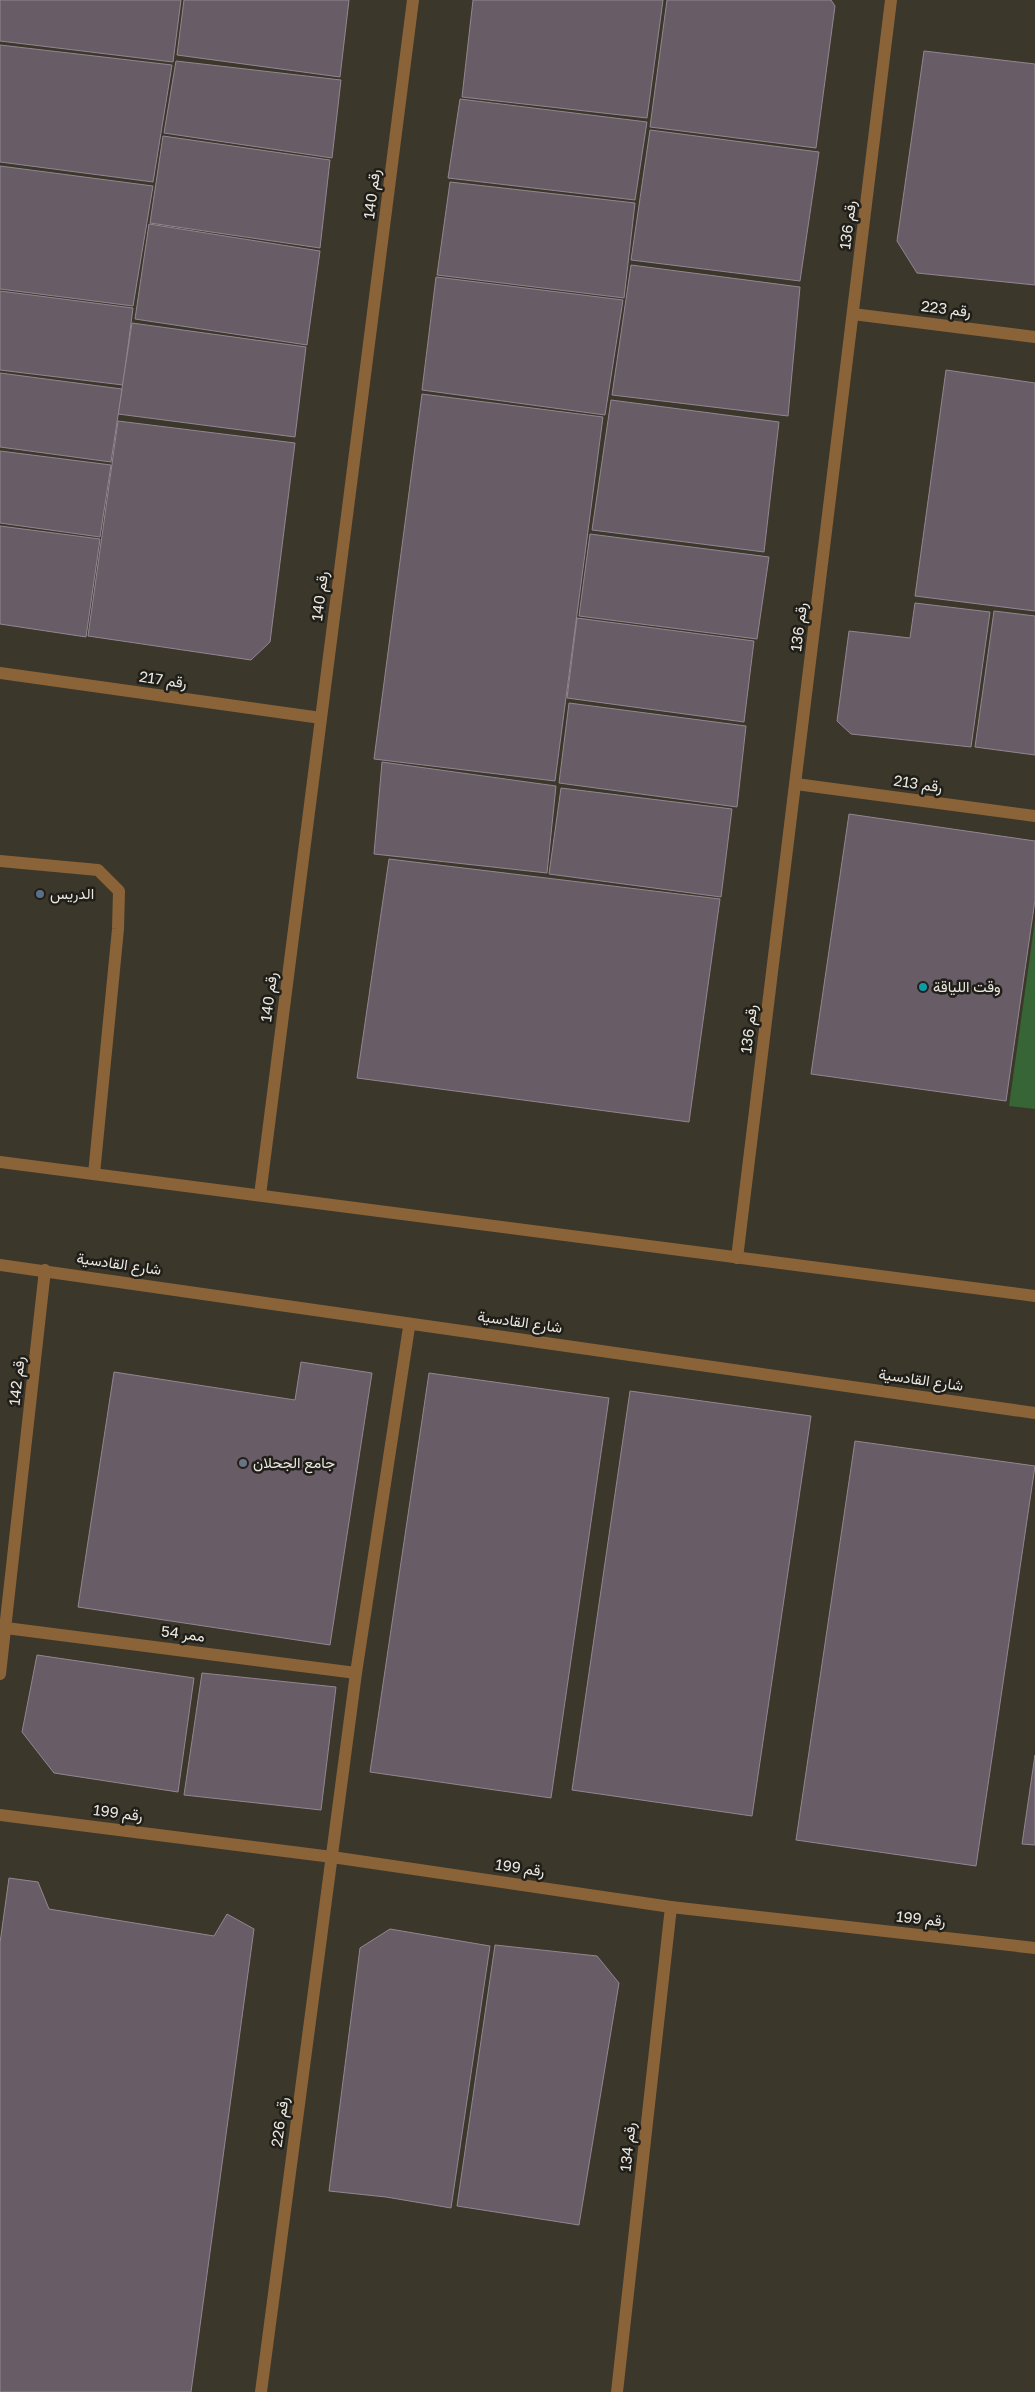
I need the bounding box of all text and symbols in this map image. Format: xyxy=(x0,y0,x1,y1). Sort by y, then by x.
street label: رقم 140 xyxy=(359,168,385,220)
street label: رقم 136 xyxy=(835,199,861,251)
street label: رقم 223 xyxy=(920,296,972,322)
street label: رقم 140 xyxy=(307,570,333,622)
street label: رقم 136 xyxy=(786,601,812,653)
street label: رقم 217 xyxy=(138,667,188,693)
street label: رقم 213 xyxy=(892,771,944,797)
place label: الدريس xyxy=(50,884,94,904)
marker: الدريس xyxy=(34,888,46,900)
street label: رقم 140 xyxy=(256,971,282,1023)
place label: وقت اللياقة xyxy=(933,977,1001,996)
marker: وقت اللياقة xyxy=(917,981,929,993)
street label: رقم 136 xyxy=(736,1003,762,1055)
street label: شارع القادسية xyxy=(75,1248,163,1281)
street label: شارع القادسية xyxy=(476,1306,564,1339)
street label: رقم 142 xyxy=(4,1355,30,1407)
street label: شارع القادسية xyxy=(877,1364,965,1397)
place label: جامع الجحلان xyxy=(253,1453,335,1474)
marker: جامع الجحلان xyxy=(237,1457,249,1469)
street label: ممر 54 xyxy=(160,1621,206,1646)
street label: رقم 199 xyxy=(92,1800,144,1826)
street label: رقم 199 xyxy=(494,1855,546,1881)
street label: رقم 199 xyxy=(895,1906,947,1932)
street label: رقم 226 xyxy=(267,2095,293,2149)
street label: رقم 134 xyxy=(615,2121,641,2173)

